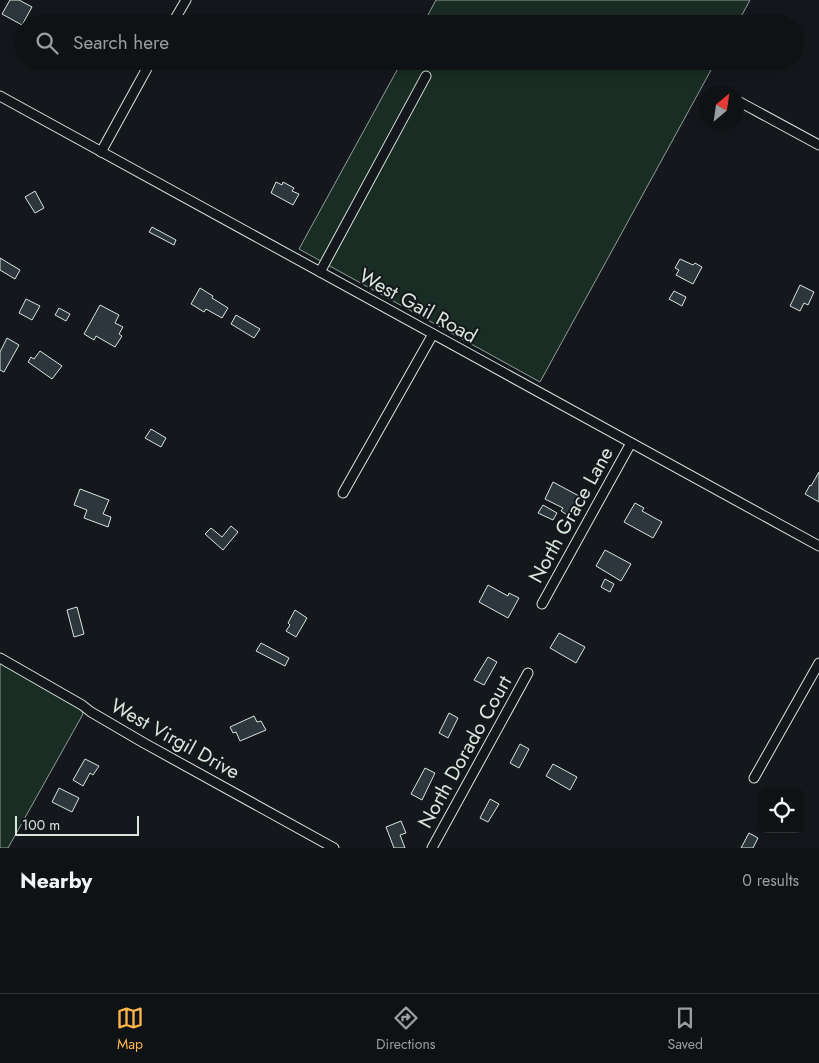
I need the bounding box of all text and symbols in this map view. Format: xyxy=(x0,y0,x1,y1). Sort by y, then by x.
search box xyxy=(15,15,804,70)
icon: search xyxy=(33,29,61,57)
text: Search here xyxy=(73,29,169,56)
north arrow xyxy=(699,85,744,130)
street label: West Gail Road xyxy=(353,261,483,351)
street label: North Grace Lane xyxy=(522,442,620,588)
street label: North Dorado Court xyxy=(411,670,519,834)
street label: West Virgil Drive xyxy=(105,691,245,787)
map controls xyxy=(759,788,804,833)
button: locate xyxy=(759,788,804,833)
scale bar xyxy=(15,813,139,836)
text: 100 m xyxy=(22,815,60,835)
text: Nearby xyxy=(20,866,92,896)
text: 0 results xyxy=(742,869,799,892)
tab: Map xyxy=(116,1004,144,1054)
tab: Directions xyxy=(376,1004,435,1054)
tab: Saved xyxy=(667,1004,703,1054)

